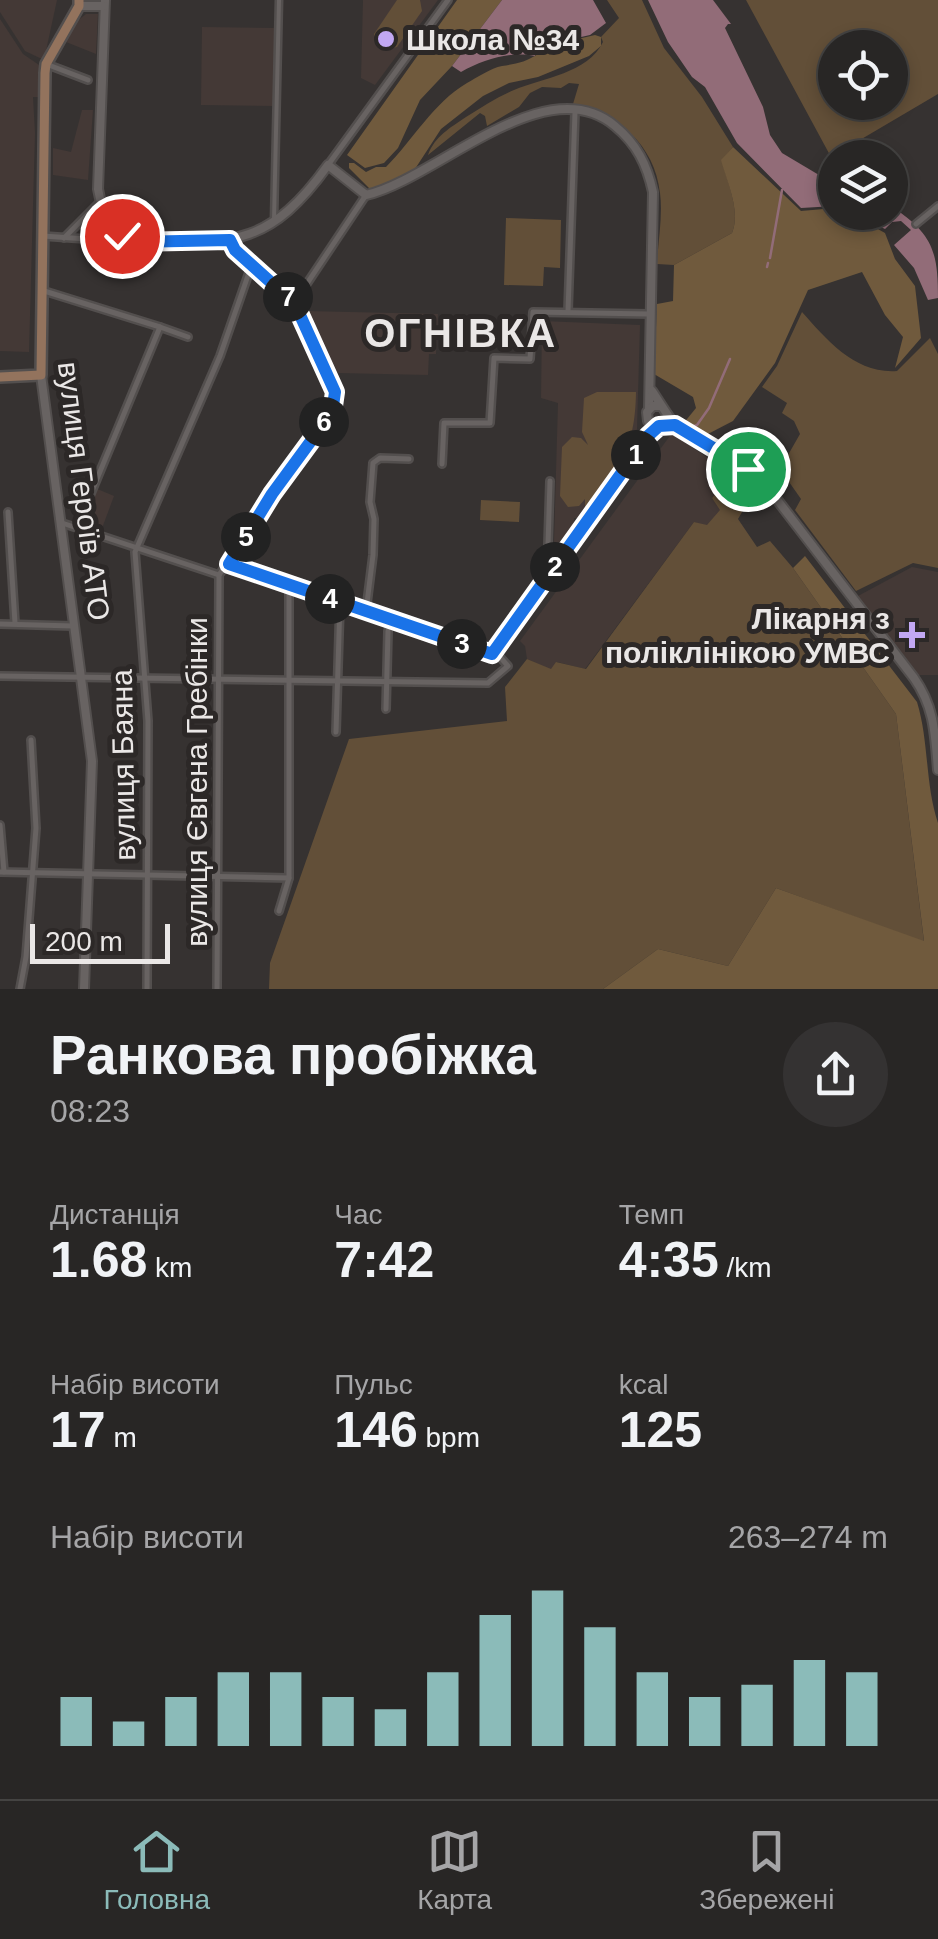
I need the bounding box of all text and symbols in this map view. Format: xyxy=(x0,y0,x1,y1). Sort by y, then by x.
place label: Школа №34 xyxy=(406,23,580,56)
marker: Школа №34 xyxy=(375,28,397,50)
map controls xyxy=(818,30,908,230)
button: locate xyxy=(818,30,908,120)
button: layers xyxy=(818,140,908,230)
pin xyxy=(80,194,165,279)
icon: check xyxy=(95,209,150,264)
pin: 7 xyxy=(263,272,313,322)
text: 7 xyxy=(280,281,296,312)
district label: ОГНІВКА xyxy=(364,311,558,355)
street label: вулиця Героїв АТО xyxy=(52,360,116,622)
pin: 6 xyxy=(299,397,349,447)
text: 6 xyxy=(316,406,332,437)
pin xyxy=(706,427,791,512)
pin: 1 xyxy=(611,430,661,480)
text: 1 xyxy=(628,439,644,470)
icon: arrive xyxy=(721,442,776,497)
pin: 5 xyxy=(221,512,271,562)
text: 5 xyxy=(238,521,254,552)
pin: 2 xyxy=(530,542,580,592)
text: 2 xyxy=(547,551,563,582)
pin: 4 xyxy=(305,574,355,624)
text: 4 xyxy=(322,583,338,614)
place label: Лікарня з поліклінікою УМВС xyxy=(605,602,890,669)
street label: вулиця Євгена Гребінки xyxy=(180,617,213,947)
pin: 3 xyxy=(437,619,487,669)
marker: Лікарня з поліклінікою УМВС xyxy=(899,622,925,648)
text: 3 xyxy=(454,628,470,659)
street label: вулиця Баяна xyxy=(105,669,141,861)
scale bar xyxy=(30,919,170,964)
text: 200 m xyxy=(45,926,123,957)
button: share xyxy=(783,1022,888,1127)
text: Ранкова пробіжка xyxy=(50,1024,536,1086)
text: 08:23 xyxy=(50,1093,130,1129)
text: Дистанція xyxy=(50,1199,180,1230)
text: Час xyxy=(334,1199,383,1230)
text: Темп xyxy=(619,1199,684,1230)
text: 1.68 xyxy=(50,1232,147,1288)
text: 7:42 xyxy=(334,1232,434,1288)
text: 4:35 xyxy=(619,1232,719,1288)
text: km xyxy=(147,1252,192,1283)
text: /km xyxy=(719,1252,772,1283)
text: Набір висоти xyxy=(50,1369,220,1400)
text: Пульс xyxy=(334,1369,413,1400)
text: kcal xyxy=(619,1369,668,1400)
text: 17 xyxy=(50,1402,106,1458)
text: 146 xyxy=(334,1402,418,1458)
text: 125 xyxy=(619,1402,702,1458)
text: m xyxy=(106,1422,137,1453)
text: bpm xyxy=(418,1422,480,1453)
text: Набір висоти xyxy=(50,1519,244,1555)
text: 263–274 m xyxy=(728,1519,888,1555)
tab: Головна xyxy=(104,1824,210,1916)
tab: Карта xyxy=(417,1824,492,1916)
tab: Збережені xyxy=(699,1824,834,1916)

